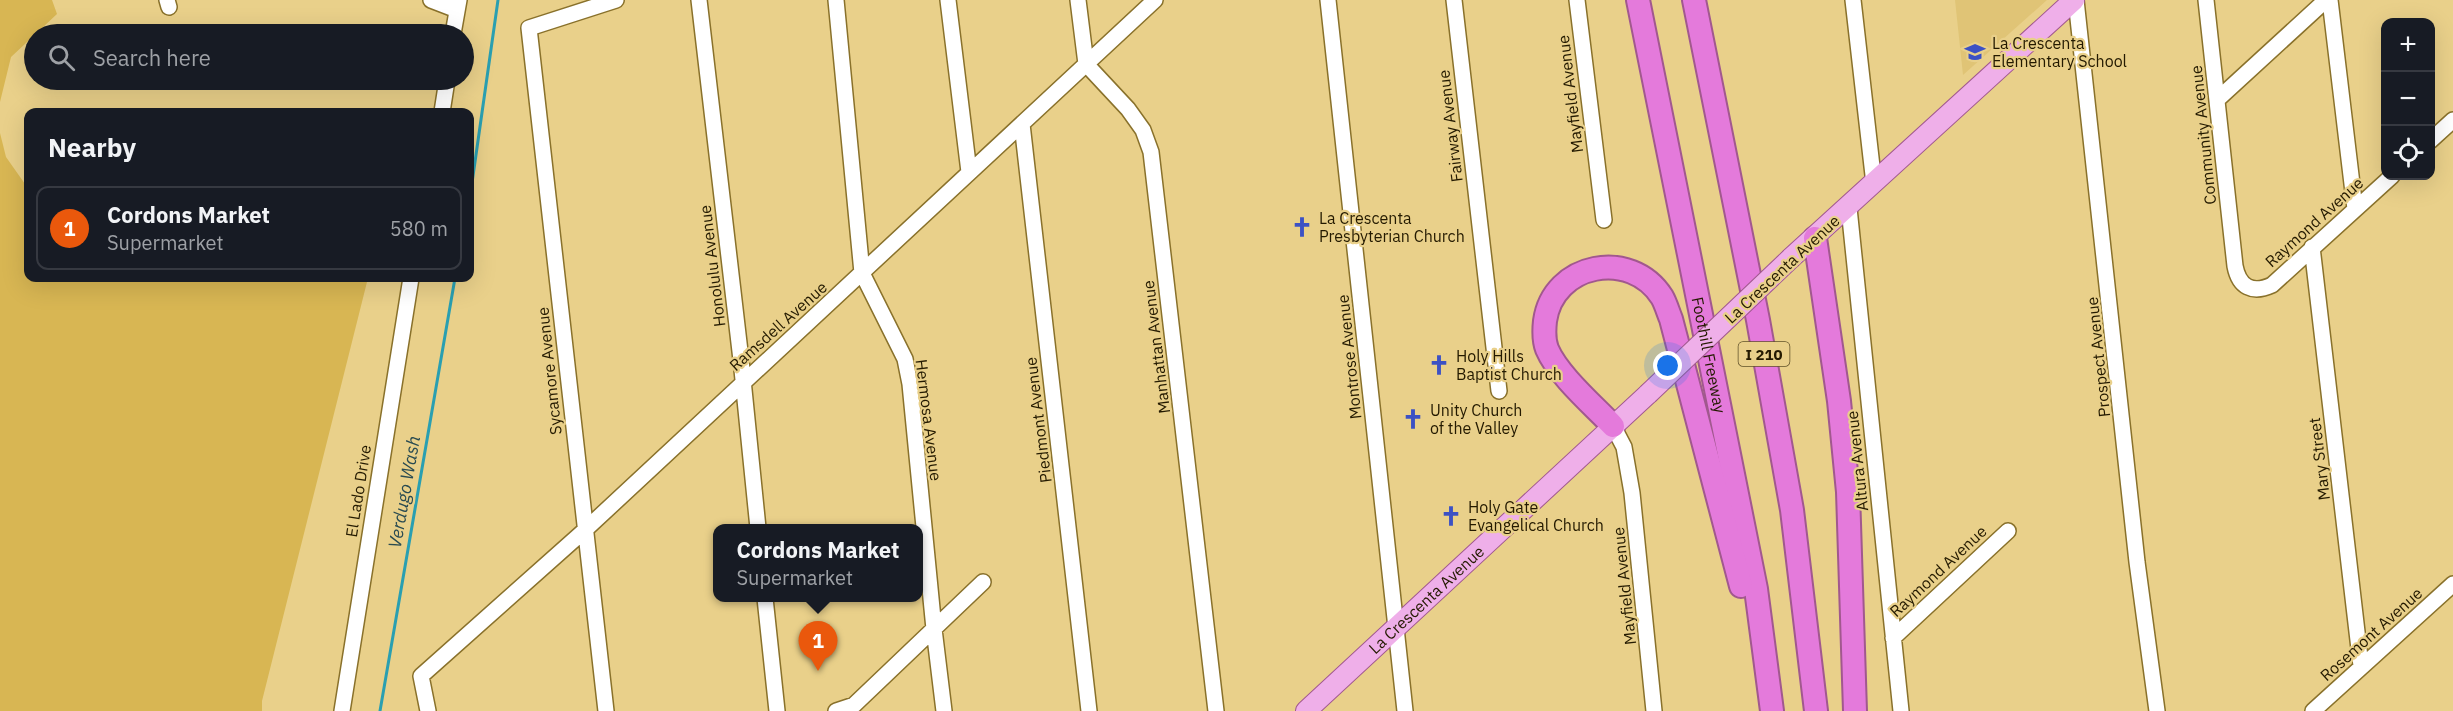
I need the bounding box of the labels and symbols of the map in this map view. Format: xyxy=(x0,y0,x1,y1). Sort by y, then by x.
place label: La Crescenta Elementary School xyxy=(1992,33,2127,71)
street label: Mayfield Avenue xyxy=(1553,34,1587,154)
school or university icon: La Crescenta Elementary School xyxy=(1963,40,1987,64)
street label: Community Avenue xyxy=(2186,64,2220,206)
street label: Fairway Avenue xyxy=(1433,69,1467,183)
street label: Raymond Avenue xyxy=(2261,173,2367,271)
street label: Honolulu Avenue xyxy=(695,204,729,328)
place label: La Crescenta Presbyterian Church xyxy=(1319,208,1465,246)
street label: La Crescenta Avenue xyxy=(1720,210,1844,327)
church icon: La Crescenta Presbyterian Church xyxy=(1290,215,1314,239)
street label: Ramsdell Avenue xyxy=(725,277,831,375)
street label: Manhattan Avenue xyxy=(1138,279,1174,415)
street label: Montrose Avenue xyxy=(1332,293,1365,420)
street label: Foothill Freeway xyxy=(1688,295,1731,415)
street label: Prospect Avenue xyxy=(2082,296,2114,418)
street label: Sycamore Avenue xyxy=(532,306,566,436)
road number: I 210 xyxy=(1738,342,1790,366)
place label: Holy Hills Baptist Church xyxy=(1456,346,1562,384)
your location xyxy=(1653,351,1682,380)
church icon: Holy Hills Baptist Church xyxy=(1427,353,1451,377)
street label: Piedmont Avenue xyxy=(1020,356,1056,484)
street label: Hermosa Avenue xyxy=(912,358,946,482)
place label: Unity Church of the Valley xyxy=(1430,400,1522,438)
church icon: Unity Church of the Valley xyxy=(1401,407,1425,431)
street label: Altura Avenue xyxy=(1842,410,1872,512)
street label: Mary Street xyxy=(2304,416,2334,502)
water label: Verdugo Wash xyxy=(383,434,425,550)
street label: El Lado Drive xyxy=(341,443,375,539)
place label: Holy Gate Evangelical Church xyxy=(1468,497,1604,535)
church icon: Holy Gate Evangelical Church xyxy=(1439,504,1463,528)
street label: Raymond Avenue xyxy=(1885,521,1991,621)
street label: Mayfield Avenue xyxy=(1608,526,1640,646)
street label: La Crescenta Avenue xyxy=(1364,541,1488,658)
street label: Rosemont Avenue xyxy=(2316,583,2426,685)
pin: 1 xyxy=(798,622,838,671)

